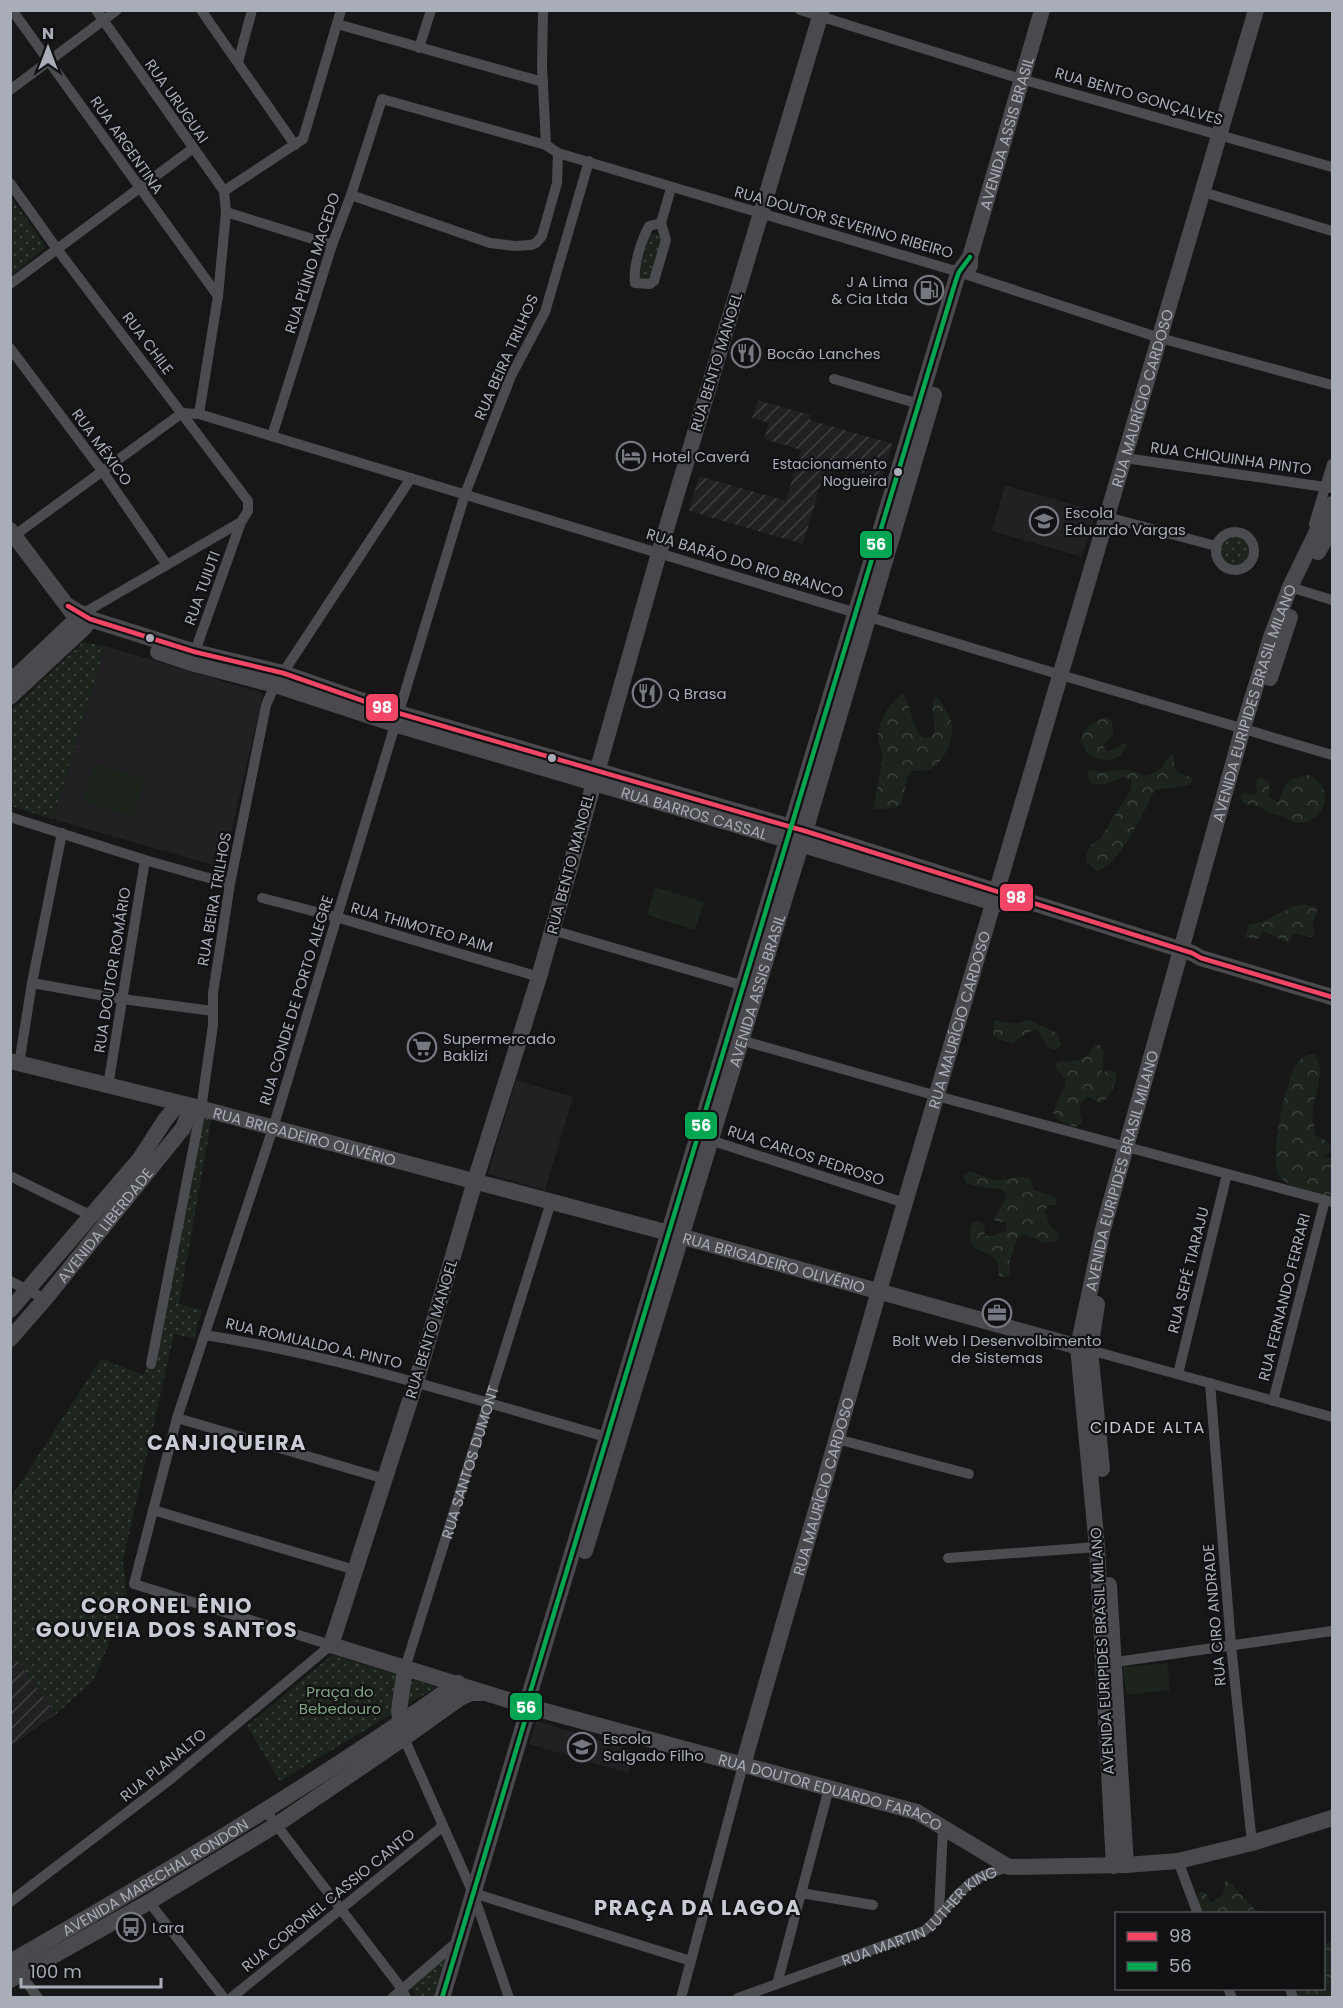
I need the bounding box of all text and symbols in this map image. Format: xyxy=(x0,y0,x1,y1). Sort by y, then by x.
north arrow xyxy=(18,18,78,78)
text: N xyxy=(42,22,54,45)
street label: AVENIDA ASSIS BRASIL xyxy=(974,54,1039,212)
street label: RUA URUGUAI xyxy=(140,55,214,147)
street label: RUA BENTO GONÇALVES xyxy=(1053,62,1225,130)
street label: RUA ARGENTINA xyxy=(85,92,169,198)
street label: RUA DOUTOR SEVERINO RIBEIRO xyxy=(732,181,956,263)
street label: RUA PLÍNIO MACEDO xyxy=(279,190,345,336)
place label: J A Lima & Cia Ltda xyxy=(831,271,908,309)
fuel station icon: J A Lima & Cia Ltda xyxy=(913,274,945,306)
street label: RUA BENTO MANOEL xyxy=(685,289,747,434)
street label: RUA BEIRA TRILHOS xyxy=(469,291,543,423)
street label: RUA MAURÍCIO CARDOSO xyxy=(1106,306,1178,489)
street label: RUA CHILE xyxy=(118,307,178,379)
restaurant icon: Bocão Lanches xyxy=(730,337,762,369)
place label: Bocão Lanches xyxy=(767,343,881,364)
street label: RUA MÉXICO xyxy=(67,404,137,490)
street label: RUA CHIQUINHA PINTO xyxy=(1149,436,1313,480)
hotel icon: Hotel Caverá xyxy=(615,440,647,472)
place label: Hotel Caverá xyxy=(652,446,750,467)
place label: Estacionamento Nogueira xyxy=(773,454,887,491)
marker: Estacionamento Nogueira xyxy=(892,466,904,478)
place label: Escola Eduardo Vargas xyxy=(1065,502,1186,540)
school or university icon: Escola Eduardo Vargas xyxy=(1028,505,1060,537)
street label: RUA BARÃO DO RIO BRANCO xyxy=(644,523,846,603)
line badge: 56 xyxy=(859,530,893,559)
text: 56 xyxy=(866,533,886,556)
street label: RUA TUIUTI xyxy=(179,548,225,628)
street label: AVENIDA EURIPIDES BRASIL MILANO xyxy=(1207,581,1301,825)
unlabelled marker xyxy=(144,632,156,644)
restaurant icon: Q Brasa xyxy=(631,677,663,709)
place label: Q Brasa xyxy=(668,683,727,704)
line badge: 98 xyxy=(365,693,399,722)
text: 98 xyxy=(372,696,392,719)
unlabelled marker xyxy=(546,752,558,764)
street label: RUA BARROS CASSAL xyxy=(619,781,770,844)
street label: RUA BENTO MANOEL xyxy=(541,791,599,936)
street label: RUA BEIRA TRILHOS xyxy=(192,830,236,968)
line badge: 98 xyxy=(999,883,1034,912)
street label: RUA DOUTOR ROMÁRIO xyxy=(89,885,136,1054)
text: 98 xyxy=(1006,886,1026,909)
street label: RUA CONDE DE PORTO ALEGRE xyxy=(254,893,338,1107)
street label: RUA THIMOTEO PAIM xyxy=(348,897,496,957)
street label: AVENIDA ASSIS BRASIL xyxy=(723,911,790,1070)
street label: RUA MAURÍCIO CARDOSO xyxy=(923,928,995,1111)
place label: Supermercado Baklizi xyxy=(443,1028,556,1066)
supermarket icon: Supermercado Baklizi xyxy=(406,1031,438,1063)
street label: AVENIDA EURIPIDES BRASIL MILANO xyxy=(1080,1048,1163,1293)
street label: RUA BRIGADEIRO OLIVÉRIO xyxy=(211,1102,399,1170)
line badge: 56 xyxy=(684,1111,718,1140)
text: 56 xyxy=(691,1114,711,1137)
street label: RUA CARLOS PEDROSO xyxy=(725,1120,887,1190)
street label: AVENIDA LIBERDADE xyxy=(52,1163,157,1287)
street label: RUA SEPÉ TIARAJU xyxy=(1162,1205,1214,1335)
street label: RUA FERNANDO FERRARI xyxy=(1253,1211,1315,1383)
street label: RUA BRIGADEIRO OLIVÉRIO xyxy=(680,1227,868,1298)
street label: RUA BENTO MANOEL xyxy=(400,1256,462,1401)
office icon: Bolt Web l Desenvolbimento de Sistemas xyxy=(981,1297,1013,1329)
street label: RUA ROMUALDO A. PINTO xyxy=(224,1312,404,1374)
place label: Bolt Web l Desenvolbimento de Sistemas xyxy=(892,1330,1102,1368)
street label: RUA SANTOS DUMONT xyxy=(436,1383,503,1541)
street label: RUA MAURÍCIO CARDOSO xyxy=(787,1395,859,1578)
district label: CIDADE ALTA xyxy=(1090,1416,1206,1439)
district label: CANJIQUEIRA xyxy=(147,1428,307,1457)
street label: AVENIDA EURIPIDES BRASIL MILANO xyxy=(1085,1526,1119,1775)
street label: RUA CIRO ANDRADE xyxy=(1197,1543,1231,1687)
district label: CORONEL ÊNIO GOUVEIA DOS SANTOS xyxy=(36,1591,298,1644)
park label: Praça do Bebedouro xyxy=(299,1681,381,1719)
line badge: 56 xyxy=(509,1692,543,1721)
text: 56 xyxy=(516,1696,536,1719)
street label: RUA PLANALTO xyxy=(115,1723,211,1806)
place label: Escola Salgado Filho xyxy=(603,1728,704,1766)
school or university icon: Escola Salgado Filho xyxy=(566,1731,598,1763)
street label: RUA DOUTOR EDUARDO FARACO xyxy=(716,1748,947,1836)
street label: AVENIDA MARECHAL RONDON xyxy=(58,1813,252,1941)
street label: RUA CORONEL CASSIO CANTO xyxy=(237,1823,419,1977)
street label: RUA MARTIN LUTHER KING xyxy=(838,1861,1000,1970)
district label: PRAÇA DA LAGOA xyxy=(594,1893,802,1922)
bus stop icon: Lara xyxy=(115,1911,147,1943)
legend xyxy=(1115,1912,1325,1990)
place label: Lara xyxy=(152,1917,184,1938)
text: 98 xyxy=(1169,1923,1192,1948)
scale bar xyxy=(21,1951,160,1989)
text: 56 xyxy=(1169,1953,1192,1978)
text: 100 m xyxy=(30,1959,82,1984)

